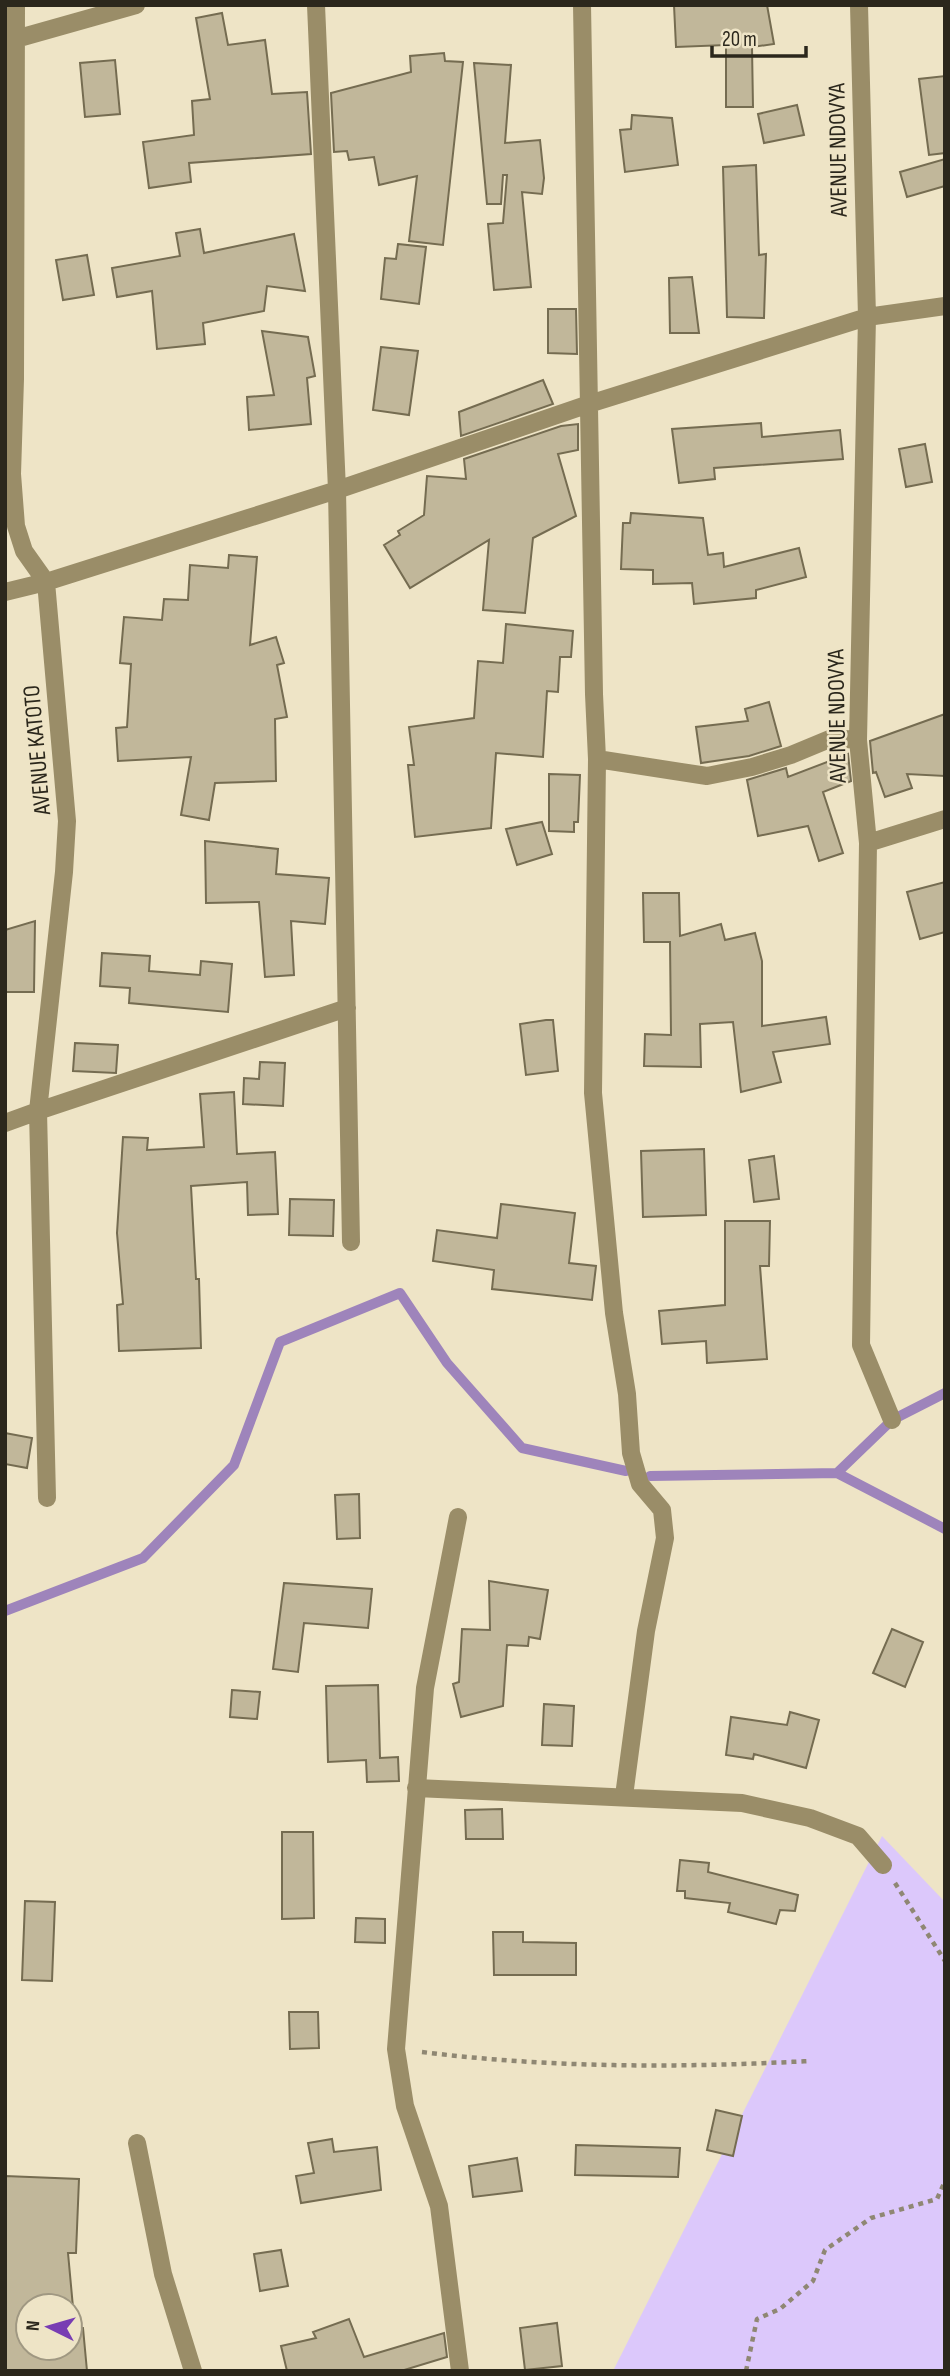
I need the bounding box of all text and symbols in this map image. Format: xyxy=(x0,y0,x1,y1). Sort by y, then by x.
scale bar xyxy=(712,14,806,58)
text: 20 m xyxy=(722,27,757,52)
street label: AVENUE NDOVYA xyxy=(822,82,854,218)
street label: AVENUE NDOVYA xyxy=(821,648,853,784)
street label: AVENUE KATOTO xyxy=(17,684,57,817)
north arrow xyxy=(14,2292,84,2362)
text: N xyxy=(22,2320,45,2332)

